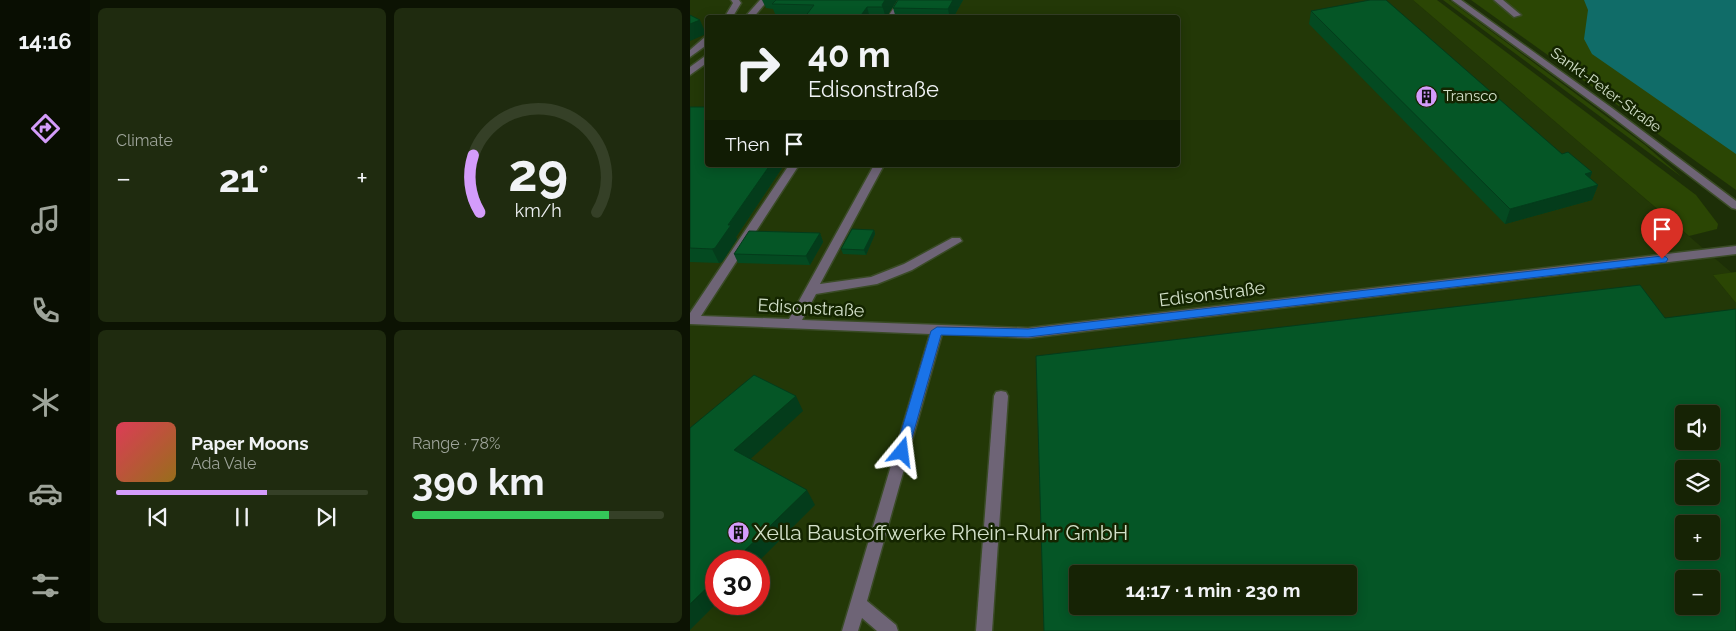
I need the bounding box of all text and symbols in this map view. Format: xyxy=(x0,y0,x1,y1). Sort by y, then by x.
text: 14:16 xyxy=(18,28,72,54)
text: 40 m xyxy=(808,34,890,75)
icon: right xyxy=(725,35,790,100)
street label: Sankt-Peter-Straße xyxy=(1547,44,1665,136)
text: Edisonstraße xyxy=(808,76,939,102)
building icon: Transco xyxy=(1415,84,1439,108)
place label: Transco xyxy=(1443,87,1497,105)
icon: directions xyxy=(28,111,63,146)
icon: arrive xyxy=(780,130,808,158)
text: Climate xyxy=(116,131,173,150)
text: Then xyxy=(725,133,770,155)
text: 29 xyxy=(508,142,568,203)
text: 21° xyxy=(219,156,269,201)
text: − xyxy=(116,162,131,195)
text: + xyxy=(356,162,368,195)
text: km/h xyxy=(514,200,562,221)
icon: music xyxy=(28,202,63,237)
pin xyxy=(1641,208,1683,259)
icon: arrive xyxy=(1648,215,1676,243)
street label: Edisonstraße xyxy=(1158,277,1267,310)
icon: phone xyxy=(28,293,63,328)
street label: Edisonstraße xyxy=(757,294,865,321)
icon: climate xyxy=(28,385,63,420)
map controls xyxy=(1675,405,1720,615)
button: sound xyxy=(1675,405,1720,450)
position arrow xyxy=(875,425,927,477)
text: Paper Moons xyxy=(191,432,309,454)
text: Range · 78% xyxy=(412,434,500,453)
text: Ada Vale xyxy=(191,454,256,473)
text: 390 km xyxy=(412,459,545,504)
button: layers xyxy=(1675,460,1720,505)
icon: car xyxy=(28,476,63,511)
icon: previous xyxy=(144,503,172,531)
icon: pause xyxy=(228,503,256,531)
icon: next xyxy=(312,503,340,531)
button: + xyxy=(1675,515,1720,560)
place label: Xella Baustoffwerke Rhein-Ruhr GmbH xyxy=(754,520,1128,545)
building icon: Xella Baustoffwerke Rhein-Ruhr GmbH xyxy=(726,521,750,545)
speed limit sign: 30 xyxy=(705,550,770,615)
icon: filters xyxy=(28,568,63,603)
button: − xyxy=(1675,570,1720,615)
text: 14:17 · 1 min · 230 m xyxy=(1126,579,1300,601)

